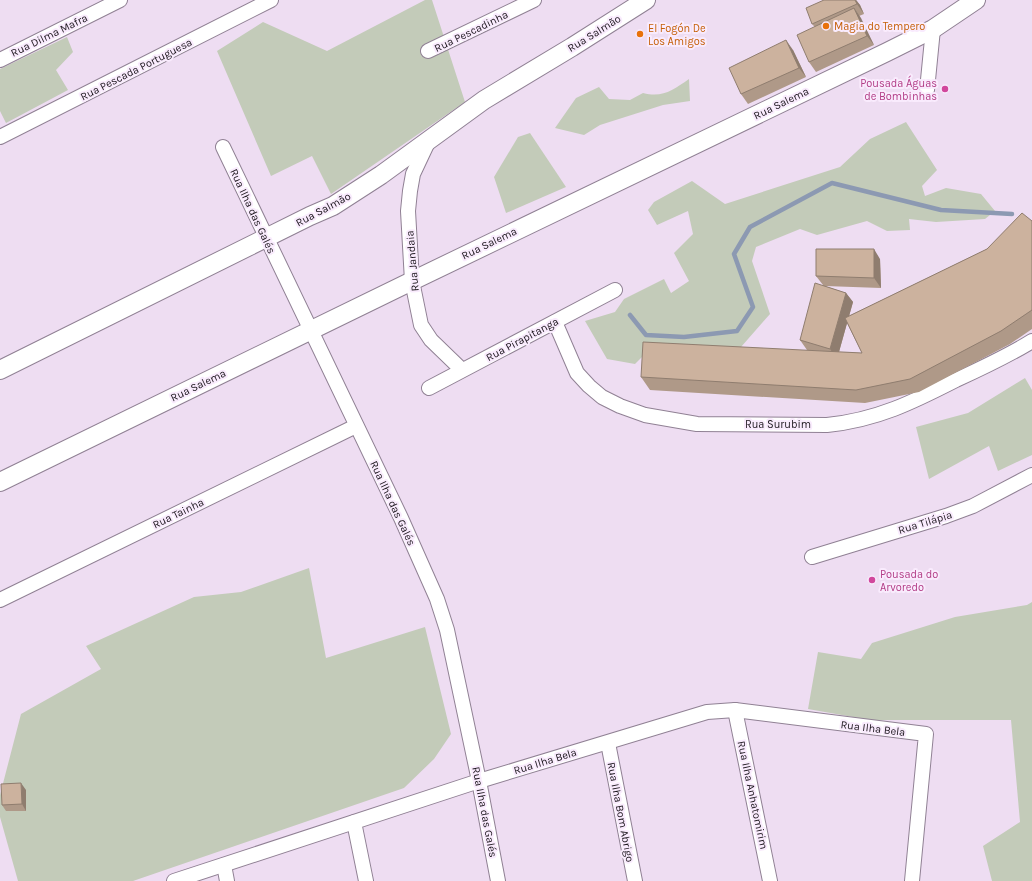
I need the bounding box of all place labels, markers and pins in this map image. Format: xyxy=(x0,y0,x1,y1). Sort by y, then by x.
place label: Magia do Tempero xyxy=(834,20,925,33)
marker: Magia do Tempero xyxy=(821,21,831,31)
place label: El Fogón De Los Amigos xyxy=(648,22,706,48)
marker: El Fogón De Los Amigos xyxy=(635,29,645,39)
place label: Pousada Águas de Bombinhas xyxy=(860,75,937,103)
marker: Pousada Águas de Bombinhas xyxy=(940,84,950,94)
place label: Pousada do Arvoredo xyxy=(880,568,938,594)
marker: Pousada do Arvoredo xyxy=(867,575,877,585)

